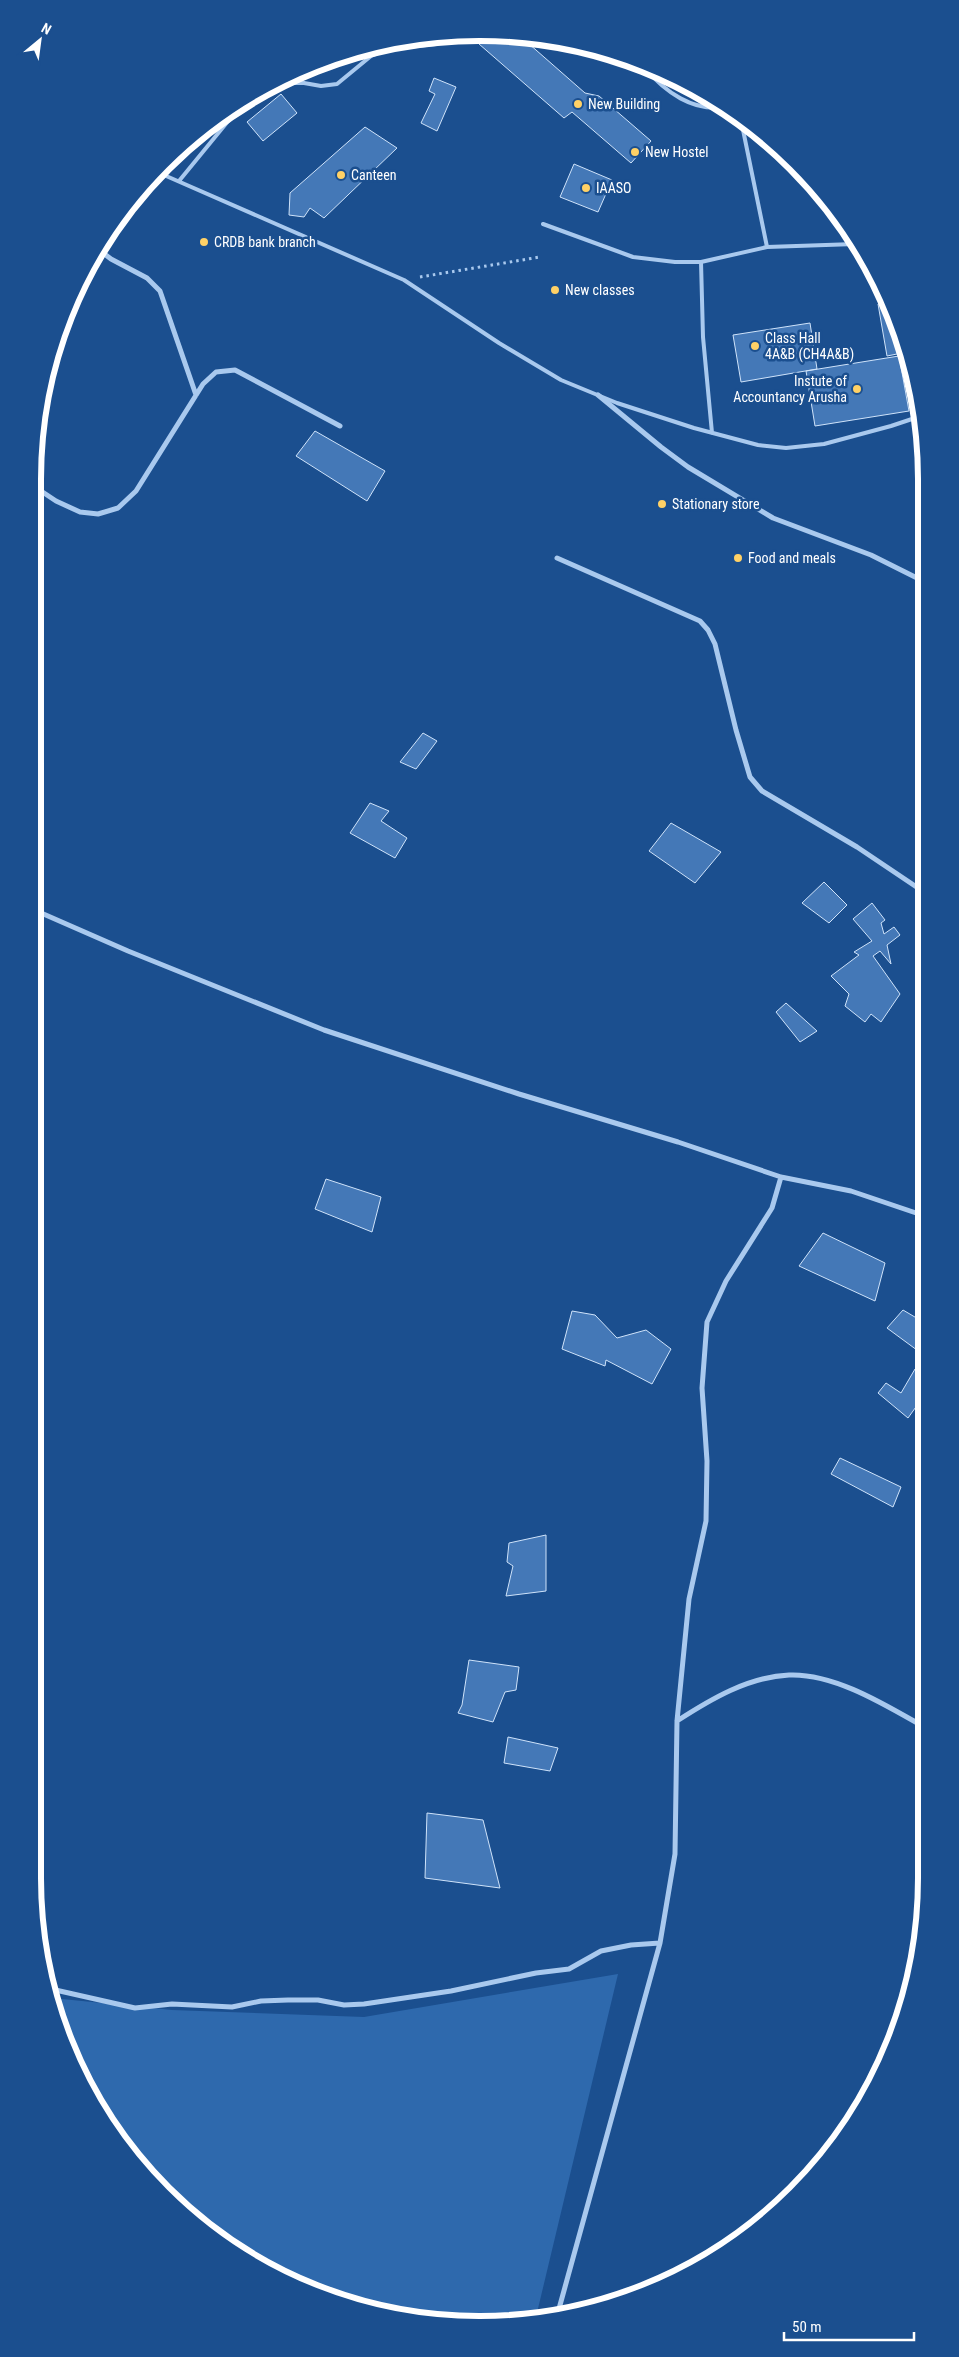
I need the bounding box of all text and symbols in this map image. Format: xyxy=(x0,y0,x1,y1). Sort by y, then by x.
north arrow xyxy=(15,15,65,65)
text: N xyxy=(39,20,54,38)
place label: New Building xyxy=(588,96,660,112)
marker: New Building xyxy=(572,98,584,110)
place label: New Hostel xyxy=(645,144,709,160)
marker: New Hostel xyxy=(629,146,641,158)
place label: Canteen xyxy=(351,167,396,183)
marker: Canteen xyxy=(335,169,347,181)
place label: IAASO xyxy=(596,180,631,196)
marker: IAASO xyxy=(580,182,592,194)
place label: CRDB bank branch xyxy=(214,234,316,250)
marker: CRDB bank branch xyxy=(198,236,210,248)
place label: New classes xyxy=(565,282,635,298)
marker: New classes xyxy=(549,284,561,296)
place label: Class Hall 4A&B (CH4A&B) xyxy=(765,330,854,363)
marker: Class Hall 4A&B (CH4A&B) xyxy=(749,340,761,352)
place label: Instute of Accountancy Arusha xyxy=(733,373,848,405)
marker: Instute of Accountancy Arusha xyxy=(851,383,863,395)
place label: Stationary store xyxy=(672,496,760,512)
marker: Stationary store xyxy=(656,498,668,510)
place label: Food and meals xyxy=(748,550,836,566)
marker: Food and meals xyxy=(732,552,744,564)
scale bar xyxy=(784,2310,914,2342)
text: 50 m xyxy=(792,2318,822,2336)

